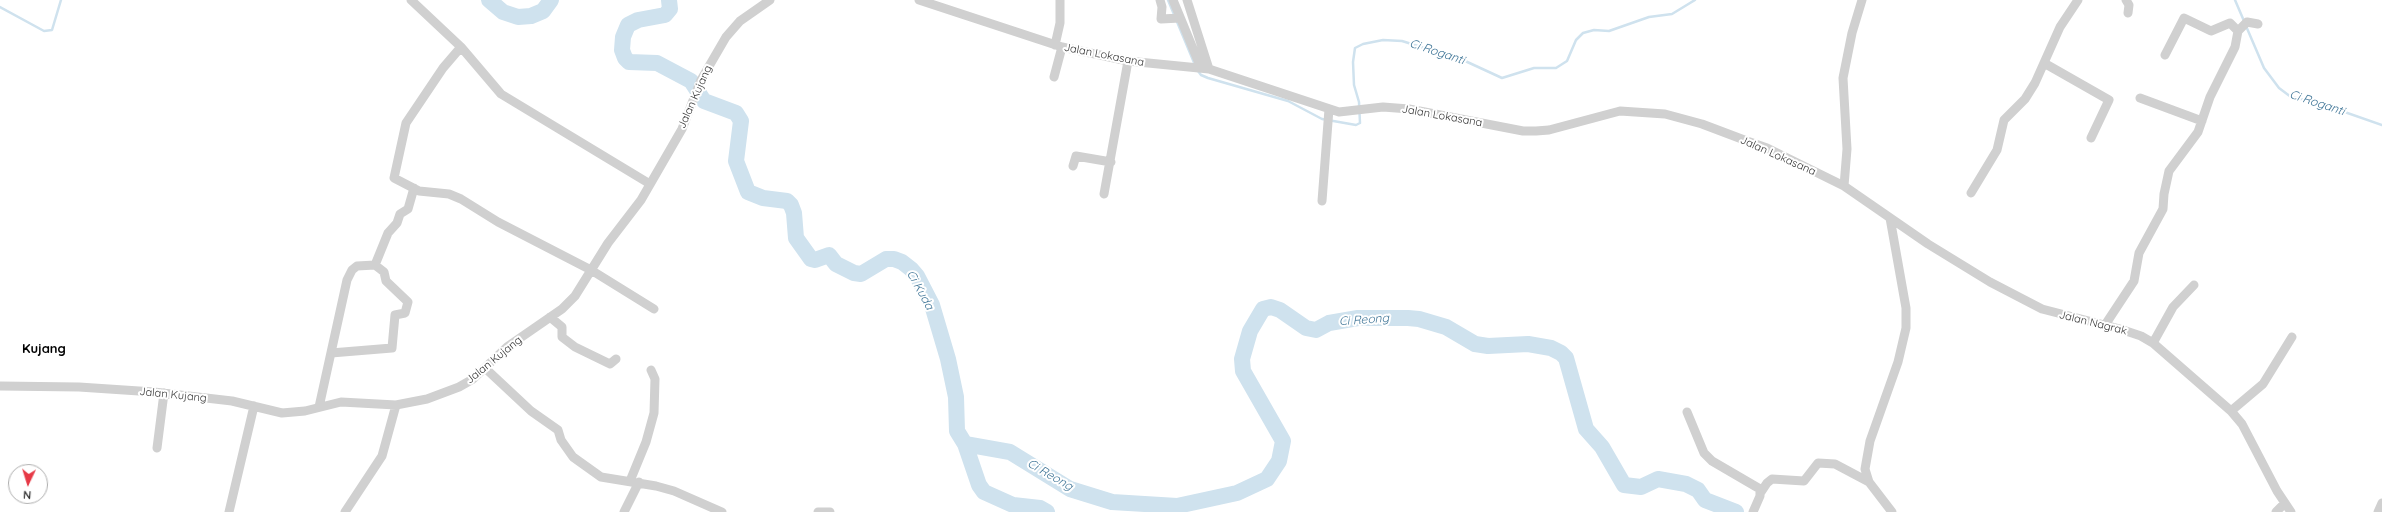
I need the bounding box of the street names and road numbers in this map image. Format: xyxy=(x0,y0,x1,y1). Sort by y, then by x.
street label: Jalan Lokasana xyxy=(1063,41,1145,69)
street label: Jalan Kujang xyxy=(675,63,715,131)
street label: Jalan Lokasana xyxy=(1401,102,1483,130)
street label: Jalan Lokasana xyxy=(1738,133,1818,179)
street label: Jalan Nagrak xyxy=(2058,308,2128,338)
street label: Jalan Kujang xyxy=(463,333,525,387)
street label: Jalan Kujang xyxy=(139,385,207,405)

